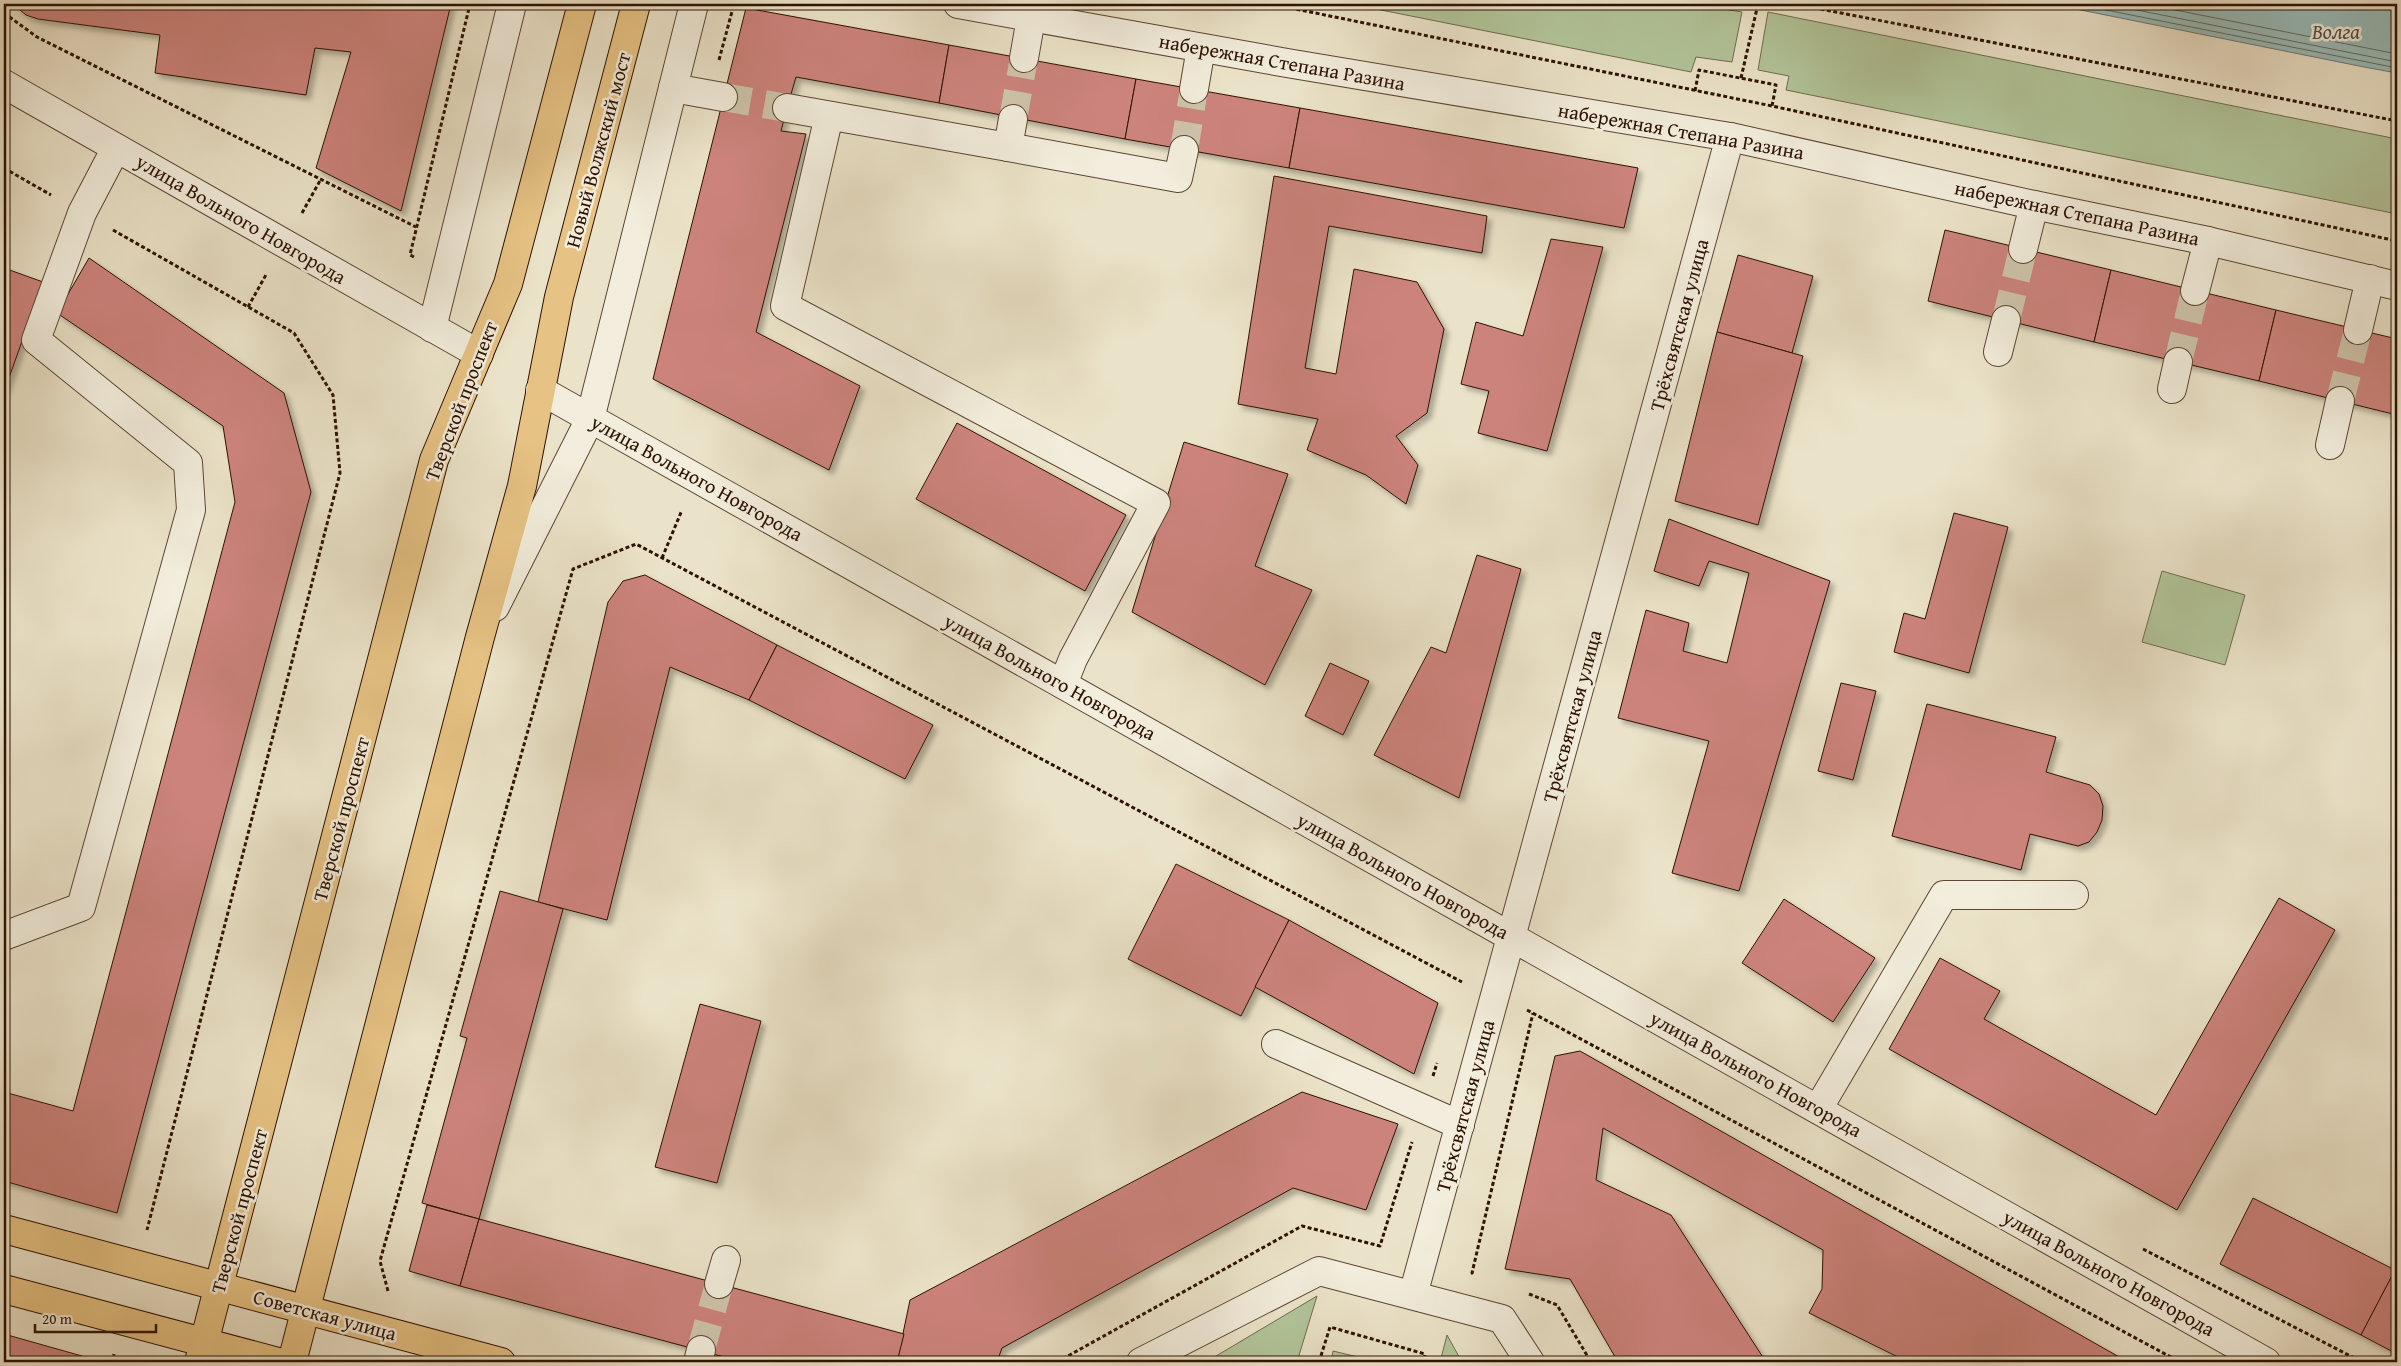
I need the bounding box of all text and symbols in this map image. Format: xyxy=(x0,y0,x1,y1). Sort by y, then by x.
water label: Волга xyxy=(2311,16,2360,47)
street label: набережная Степана Разина xyxy=(1157,26,1408,98)
street label: Новый Волжский мост xyxy=(557,49,638,251)
street label: набережная Степана Разина xyxy=(1556,95,1807,167)
street label: улица Вольного Новгорода xyxy=(130,146,352,291)
street label: набережная Степана Разина xyxy=(1952,172,2203,253)
street label: Трёхсвятская улица xyxy=(1642,235,1716,414)
street label: Тверской проспект xyxy=(417,316,504,485)
street label: улица Вольного Новгорода xyxy=(585,407,809,548)
street label: улица Вольного Новгорода xyxy=(938,606,1162,747)
street label: Трёхсвятская улица xyxy=(1535,626,1609,805)
street label: Тверской проспект xyxy=(305,733,376,904)
street label: улица Вольного Новгорода xyxy=(1291,805,1515,946)
street label: улица Вольного Новгорода xyxy=(1644,1003,1868,1144)
street label: Трёхсвятская улица xyxy=(1428,1016,1502,1195)
street label: Тверской проспект xyxy=(203,1125,274,1296)
street label: улица Вольного Новгорода xyxy=(1997,1202,2221,1343)
street label: Советская улица xyxy=(250,1281,400,1348)
scale bar xyxy=(35,1301,156,1333)
text: 20 m xyxy=(42,1308,73,1329)

